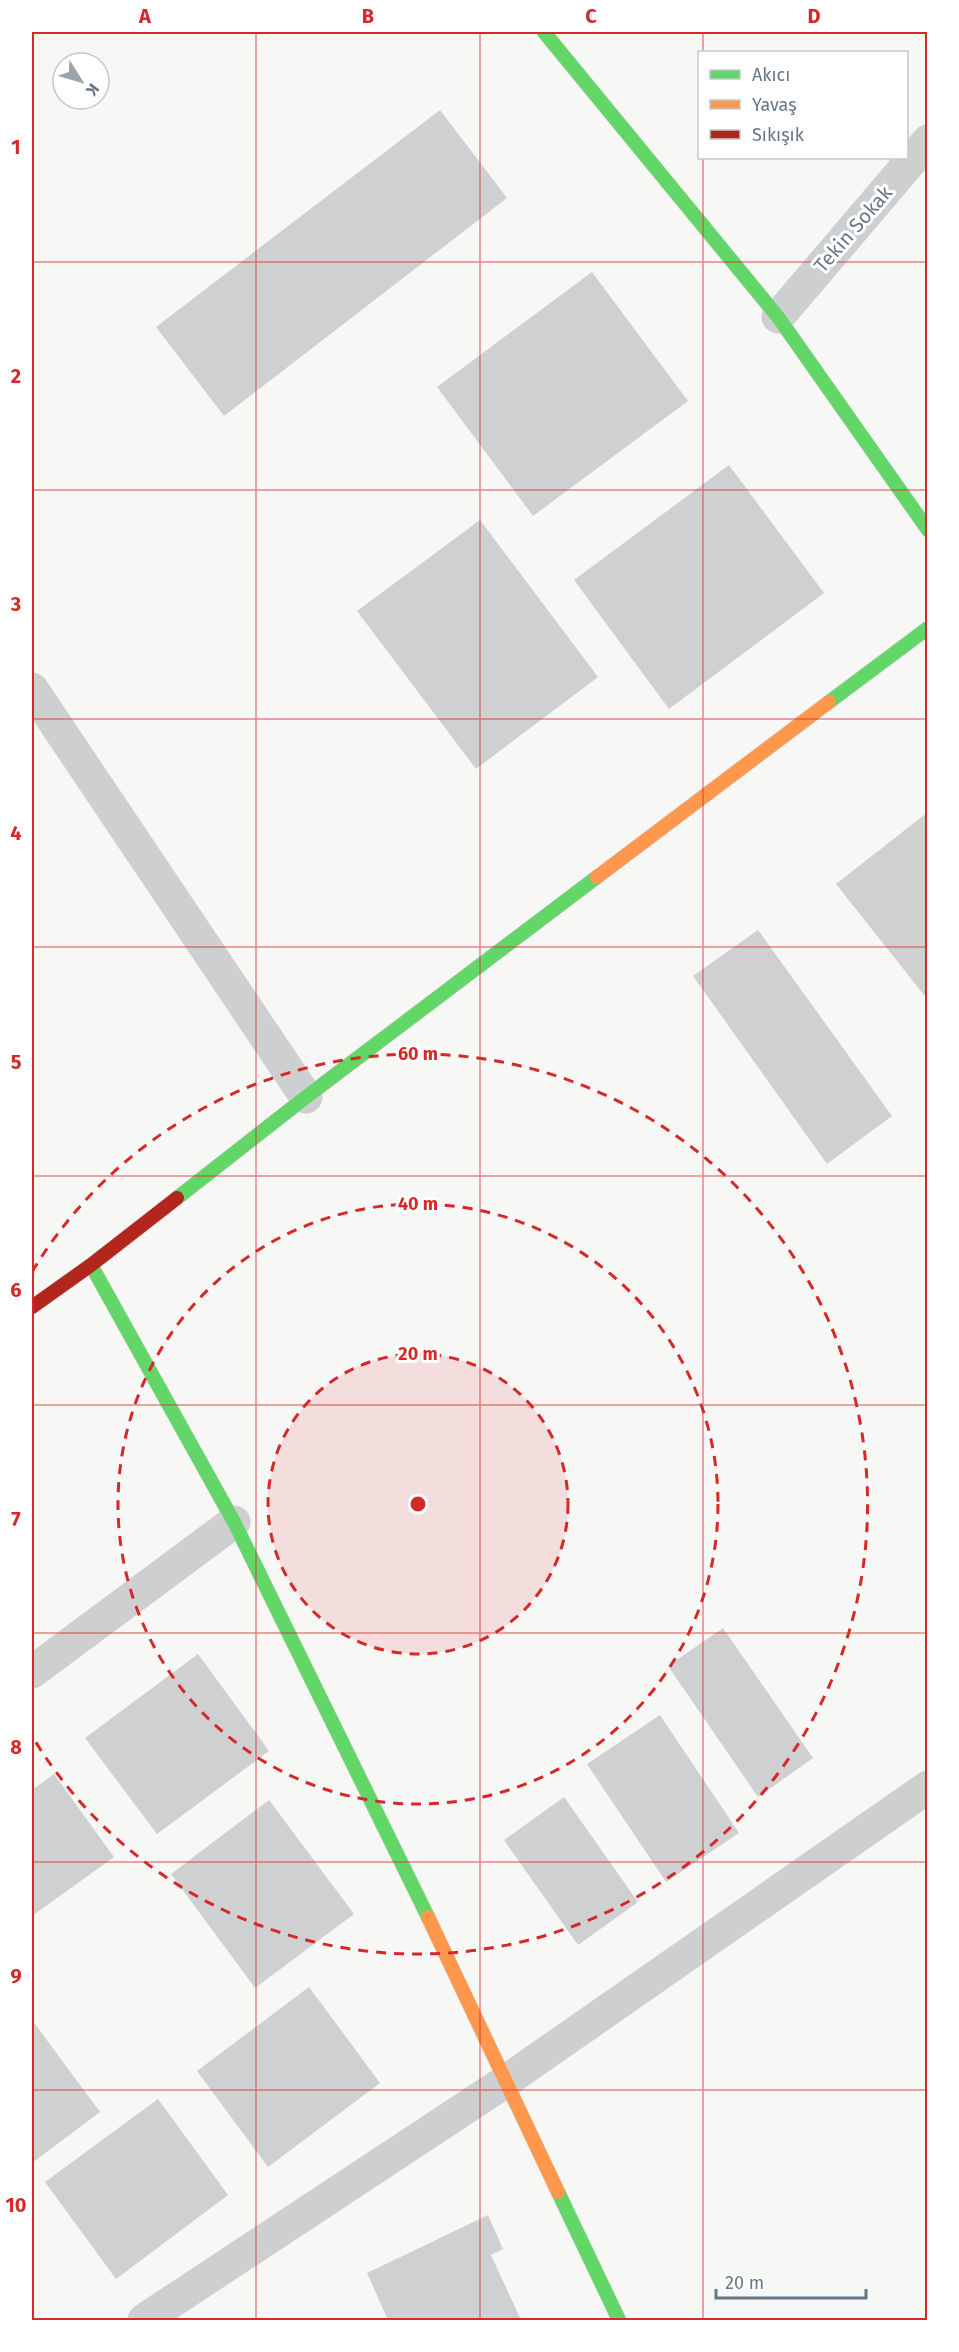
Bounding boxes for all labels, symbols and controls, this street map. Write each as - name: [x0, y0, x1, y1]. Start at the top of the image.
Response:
- text: A: [138, 4, 152, 28]
- text: B: [362, 4, 374, 28]
- text: C: [585, 4, 597, 28]
- text: D: [807, 4, 821, 28]
- north arrow: [51, 51, 111, 111]
- legend: [698, 51, 908, 159]
- text: Akıcı: [752, 64, 790, 86]
- text: K: [81, 80, 103, 100]
- text: Yavaş: [752, 94, 797, 116]
- text: Sıkışık: [752, 124, 805, 146]
- text: 1: [11, 135, 21, 159]
- street label: Tekin Sokak: [809, 180, 898, 277]
- text: 2: [11, 364, 21, 388]
- text: 3: [10, 592, 21, 616]
- text: 4: [10, 821, 22, 845]
- text: 60 m: [398, 1043, 438, 1065]
- text: 5: [11, 1050, 22, 1074]
- text: 40 m: [398, 1193, 438, 1215]
- text: 6: [10, 1278, 22, 1302]
- text: 20 m: [398, 1343, 438, 1365]
- centre of rings: [408, 1494, 428, 1514]
- text: 7: [11, 1507, 21, 1531]
- text: 8: [10, 1735, 22, 1759]
- text: 9: [10, 1964, 22, 1988]
- text: 10: [6, 2193, 26, 2217]
- scale bar: [716, 2262, 866, 2300]
- text: 20 m: [725, 2272, 764, 2294]

